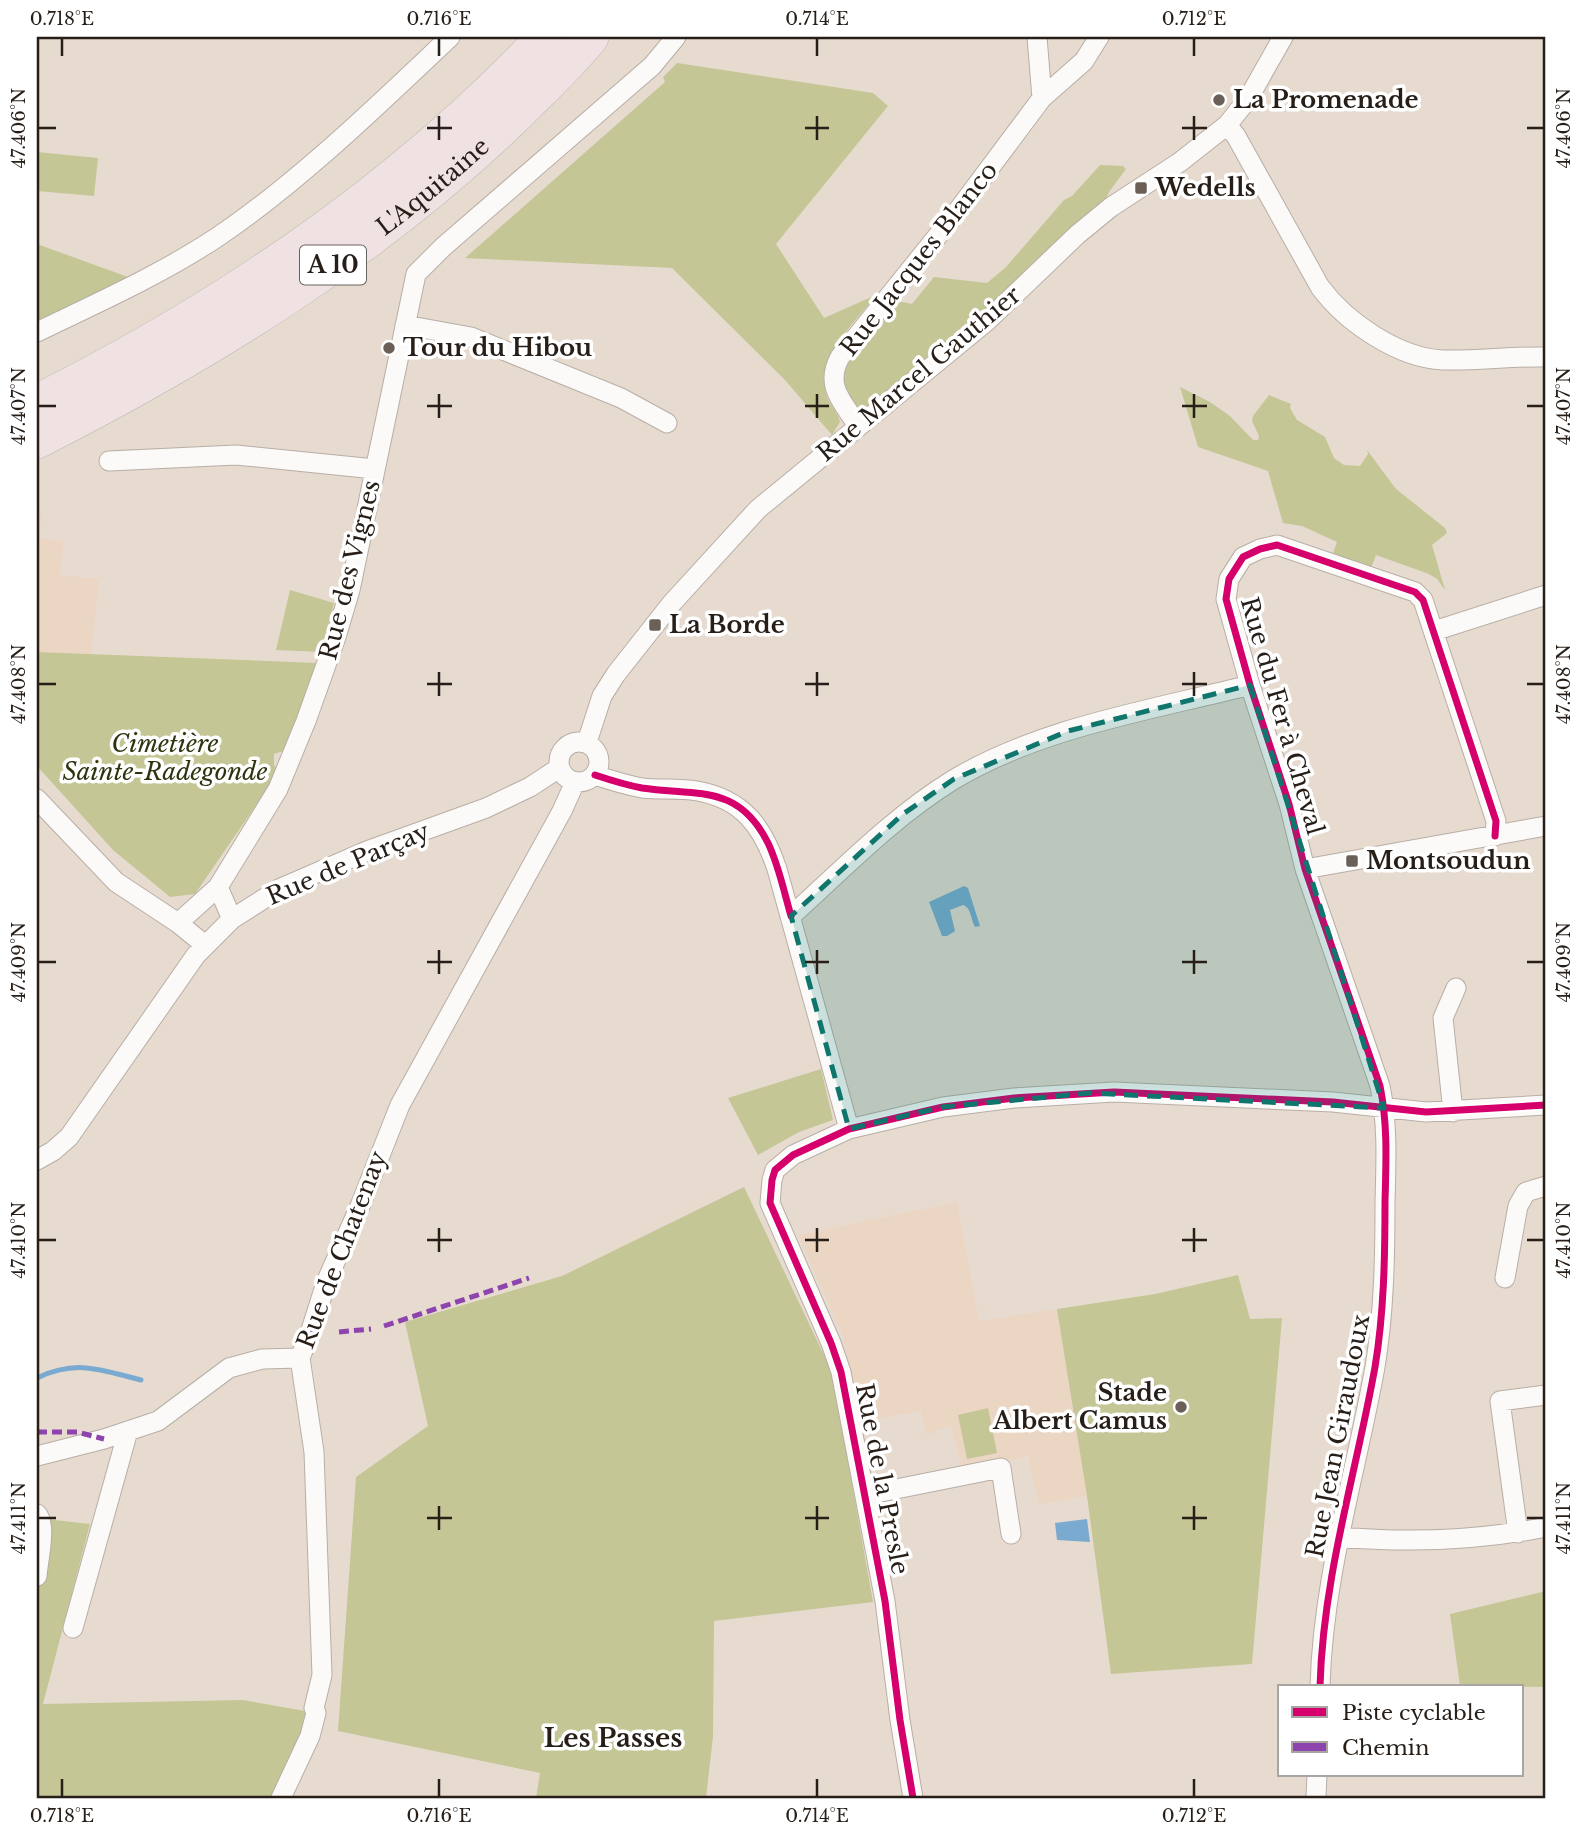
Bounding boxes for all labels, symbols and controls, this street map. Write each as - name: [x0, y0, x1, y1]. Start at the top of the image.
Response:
- text: 0.718°E: [30, 8, 94, 30]
- text: 0.716°E: [407, 8, 471, 30]
- text: 0.714°E: [785, 8, 849, 30]
- text: 0.712°E: [1162, 8, 1226, 30]
- place label: La Promenade: [1233, 85, 1419, 114]
- text: 47.406°N: [8, 88, 30, 168]
- text: 47.406°N: [1553, 88, 1575, 168]
- marker: La Promenade: [1211, 92, 1227, 108]
- street label: L'Aquitaine: [371, 131, 495, 242]
- street label: Rue Jacques Blanco: [834, 156, 1003, 362]
- place label: Wedells: [1154, 173, 1256, 202]
- marker: Wedells: [1133, 180, 1149, 196]
- road number: A 10: [300, 246, 366, 284]
- street label: Rue Marcel Gauthier: [811, 280, 1027, 467]
- place label: Tour du Hibou: [403, 333, 592, 362]
- marker: Tour du Hibou: [381, 340, 397, 356]
- text: 47.407°N: [8, 367, 30, 445]
- text: 47.407°N: [1553, 367, 1575, 445]
- street label: Rue des Vignes: [313, 477, 386, 663]
- street label: Rue du Fer à Cheval: [1235, 594, 1330, 838]
- place label: La Borde: [669, 610, 785, 639]
- marker: La Borde: [647, 617, 663, 633]
- text: 47.408°N: [8, 644, 30, 724]
- text: 47.408°N: [1553, 644, 1575, 724]
- park label: Cimetière Sainte-Radegonde: [62, 729, 268, 786]
- street label: Rue de Parçay: [262, 816, 434, 911]
- place label: Montsoudun: [1366, 846, 1531, 875]
- marker: Montsoudun: [1344, 853, 1360, 869]
- text: 47.409°N: [8, 922, 30, 1002]
- text: 47.409°N: [1553, 922, 1575, 1002]
- street label: Rue de Chatenay: [291, 1146, 393, 1353]
- text: 47.410°N: [8, 1201, 30, 1279]
- text: 47.410°N: [1553, 1201, 1575, 1279]
- street label: Rue Jean Giraudoux: [1300, 1311, 1375, 1560]
- place label: Stade Albert Camus: [992, 1378, 1167, 1435]
- street label: Rue de la Presle: [850, 1381, 915, 1577]
- marker: Stade Albert Camus: [1173, 1399, 1189, 1415]
- text: 47.411°N: [8, 1482, 30, 1554]
- text: 47.411°N: [1553, 1482, 1575, 1554]
- legend: [1278, 1685, 1524, 1776]
- text: Piste cyclable: [1342, 1700, 1486, 1726]
- district label: Les Passes: [544, 1722, 682, 1754]
- text: Chemin: [1342, 1735, 1430, 1761]
- text: 0.718°E: [30, 1805, 94, 1827]
- text: 0.716°E: [407, 1805, 471, 1827]
- text: 0.714°E: [785, 1805, 849, 1827]
- text: 0.712°E: [1162, 1805, 1226, 1827]

